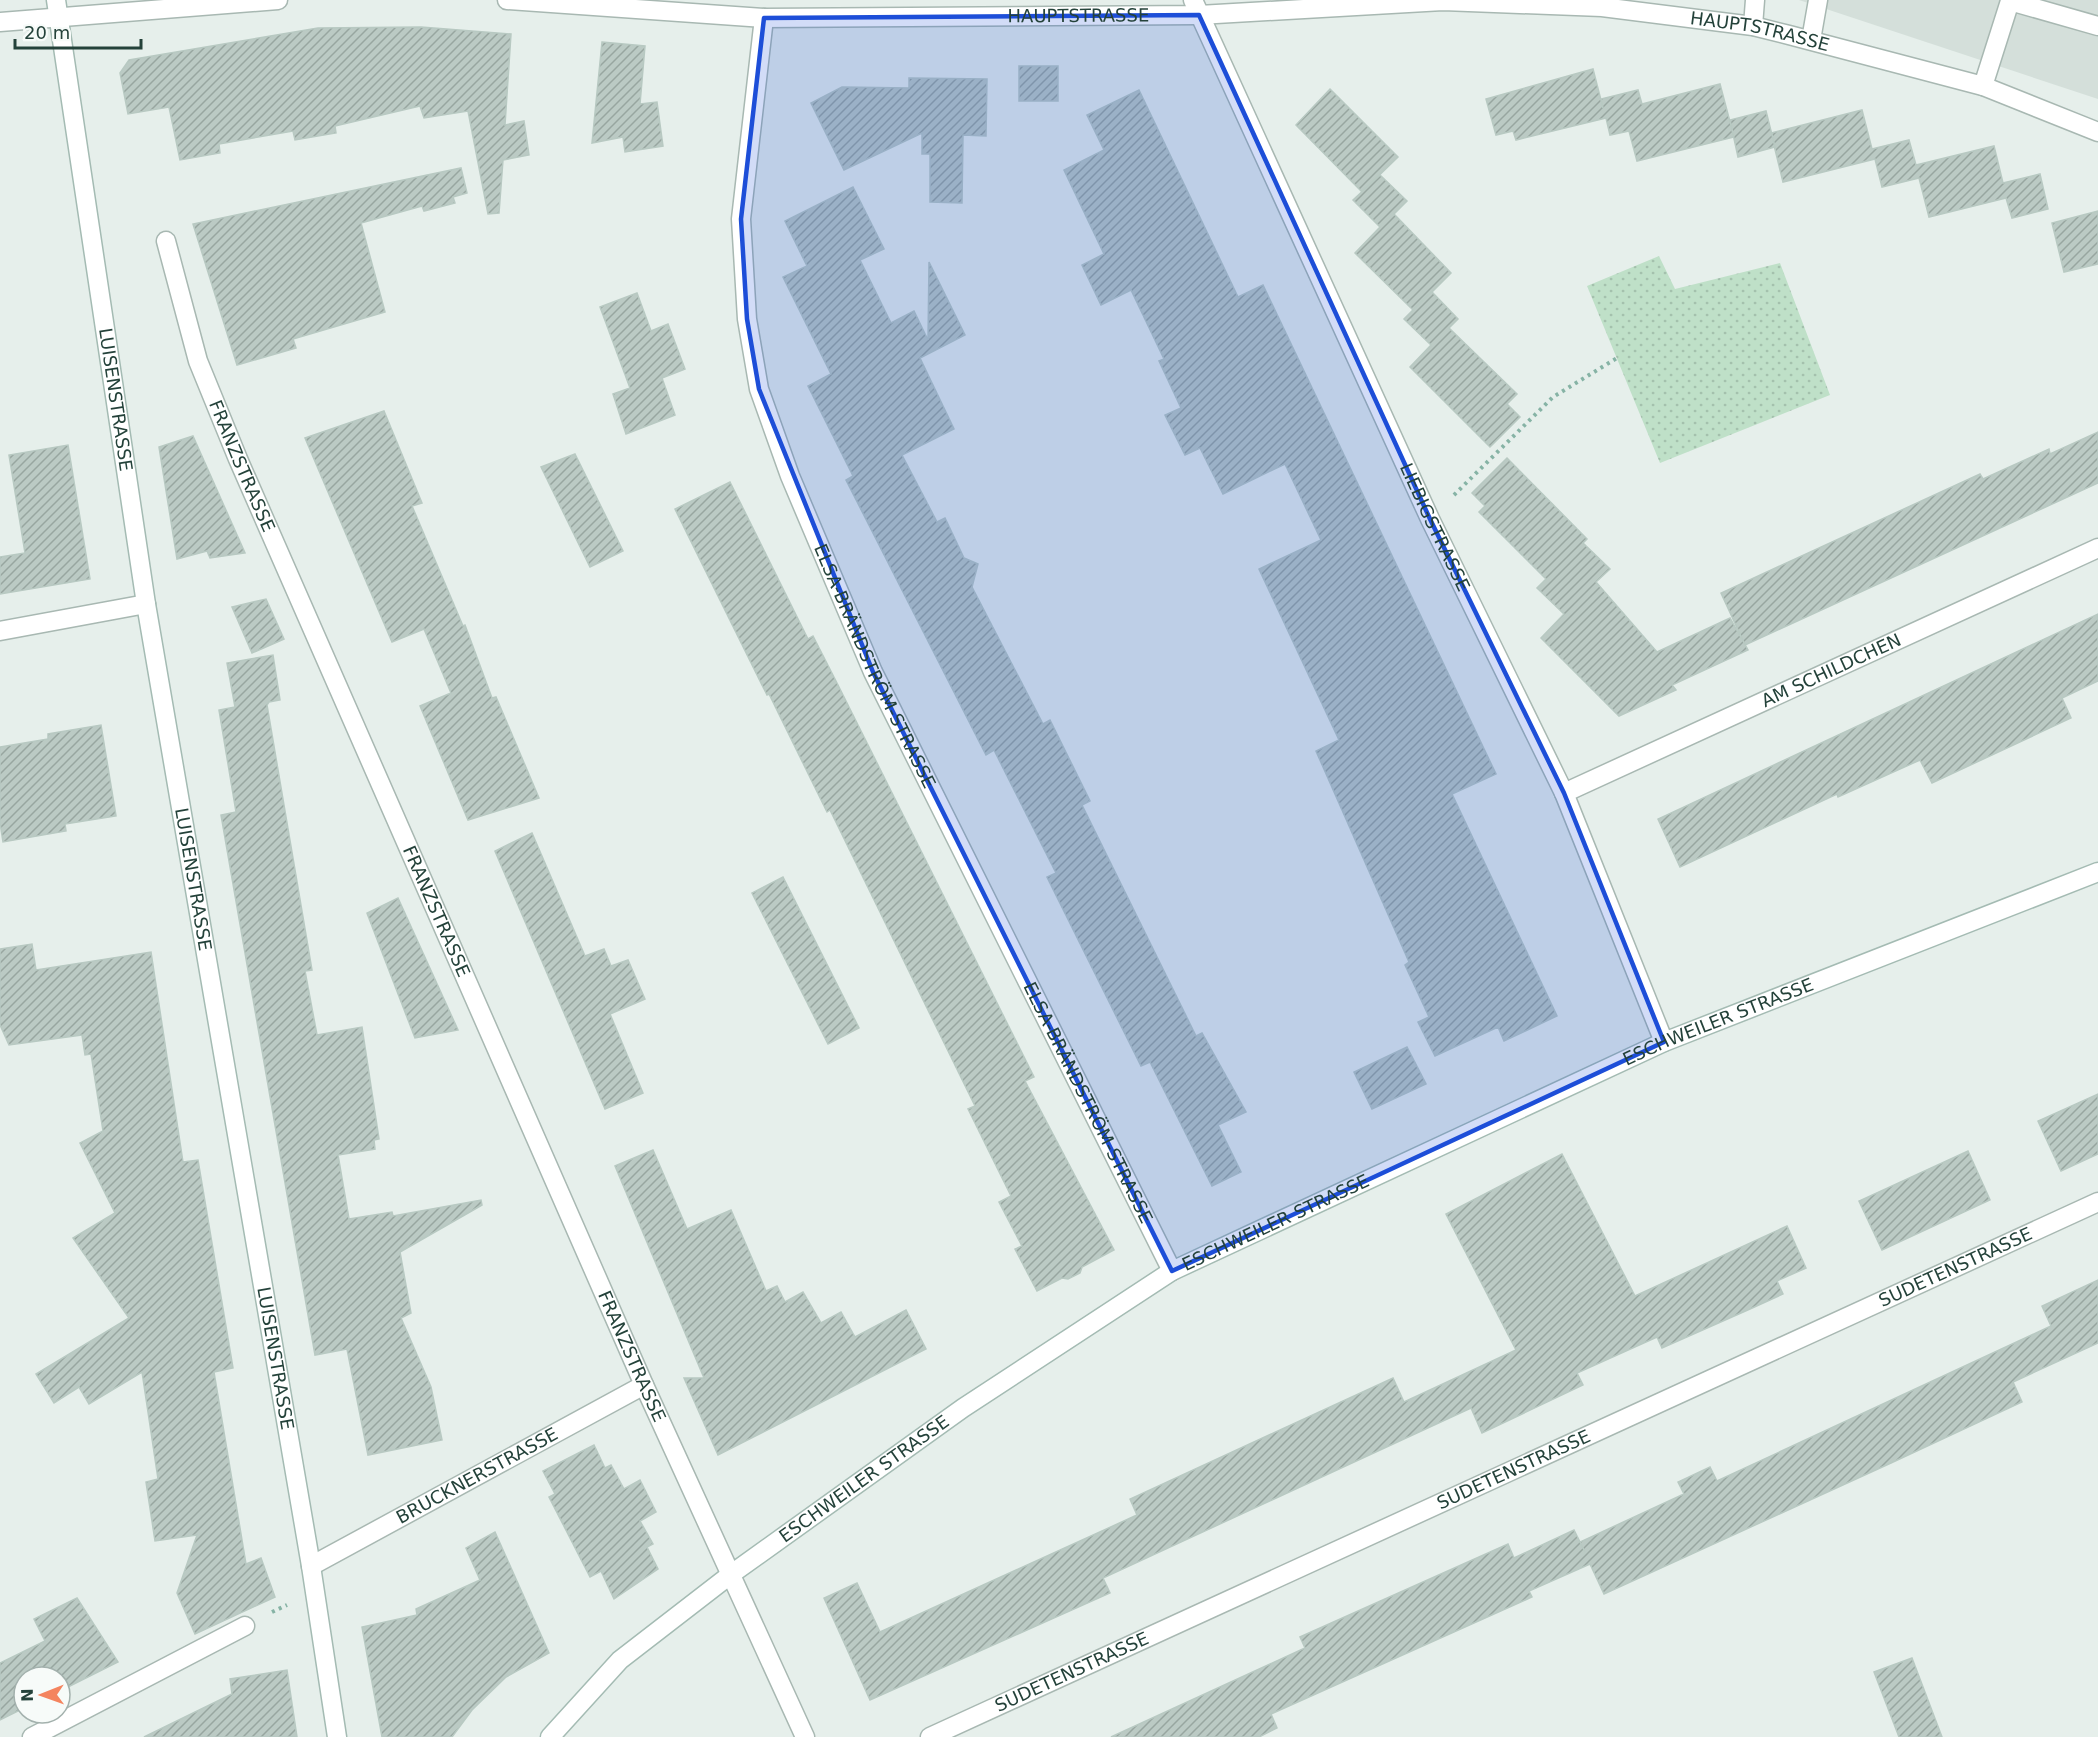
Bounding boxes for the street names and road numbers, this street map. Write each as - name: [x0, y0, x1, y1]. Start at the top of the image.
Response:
- street label: HAUPTSTRASSE: [1007, 4, 1149, 26]
- street label: HAUPTSTRASSE: [1689, 7, 1832, 55]
- street label: LUISENSTRASSE: [95, 326, 137, 473]
- street label: FRANZSTRASSE: [205, 397, 280, 535]
- street label: LIEBIGSTRASSE: [1396, 460, 1475, 594]
- street label: ELSA-BRÄNDSTRÖM-STRASSE: [810, 541, 940, 792]
- street label: AM SCHILDCHEN: [1758, 629, 1904, 711]
- street label: LUISENSTRASSE: [171, 806, 216, 952]
- street label: FRANZSTRASSE: [399, 842, 475, 980]
- street label: ESCHWEILER STRASSE: [1619, 974, 1816, 1070]
- street label: ELSA-BRÄNDSTRÖM-STRASSE: [1019, 978, 1157, 1226]
- street label: ESCHWEILER STRASSE: [1179, 1170, 1372, 1275]
- street label: SUDETENSTRASSE: [1875, 1223, 2035, 1311]
- street label: LUISENSTRASSE: [253, 1285, 298, 1431]
- street label: FRANZSTRASSE: [594, 1287, 670, 1425]
- street label: ESCHWEILER STRASSE: [775, 1411, 953, 1546]
- street label: BRUCKNERSTRASSE: [392, 1423, 561, 1528]
- street label: SUDETENSTRASSE: [1433, 1425, 1594, 1513]
- street label: SUDETENSTRASSE: [992, 1627, 1152, 1716]

